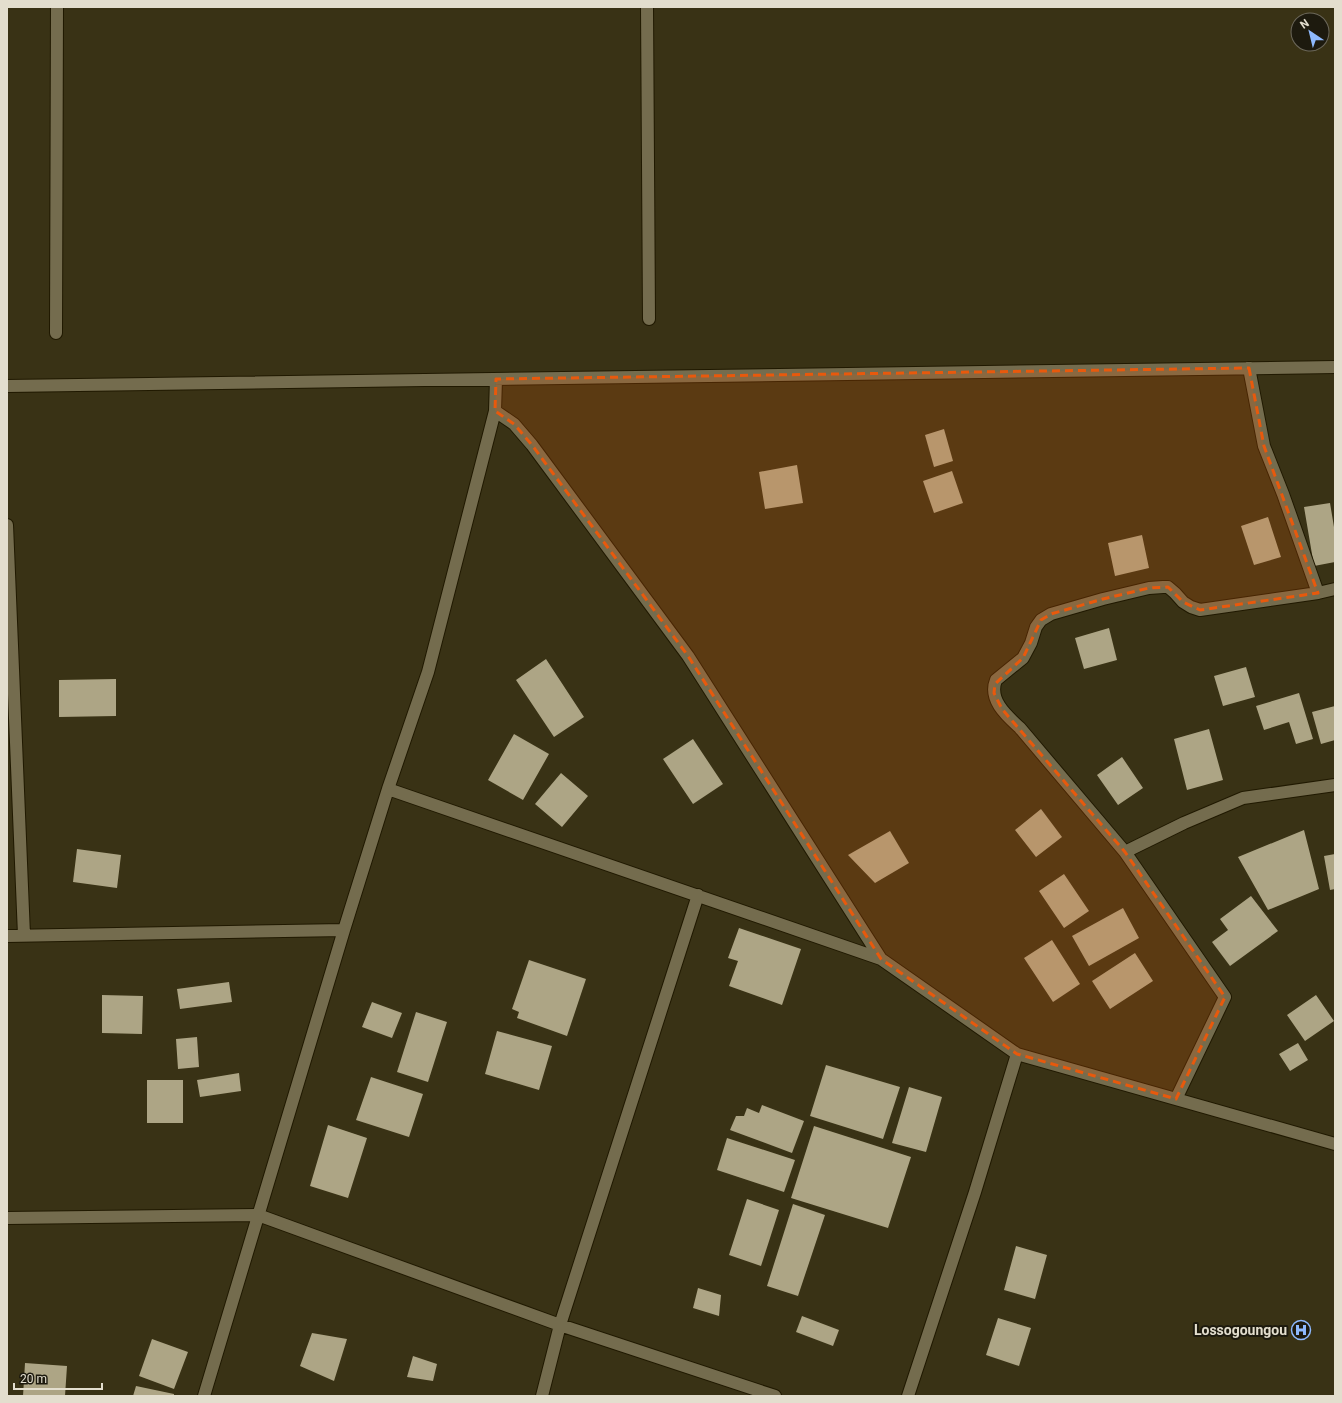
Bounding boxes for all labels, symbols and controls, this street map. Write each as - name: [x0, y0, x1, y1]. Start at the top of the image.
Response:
- north arrow: [1290, 12, 1330, 52]
- text: N: [1298, 17, 1312, 32]
- hospital icon: Lossogoungou: [1290, 1319, 1312, 1341]
- place label: Lossogoungou: [1194, 1322, 1287, 1338]
- scale bar: [14, 1365, 102, 1391]
- text: 20 m: [20, 1372, 47, 1386]

